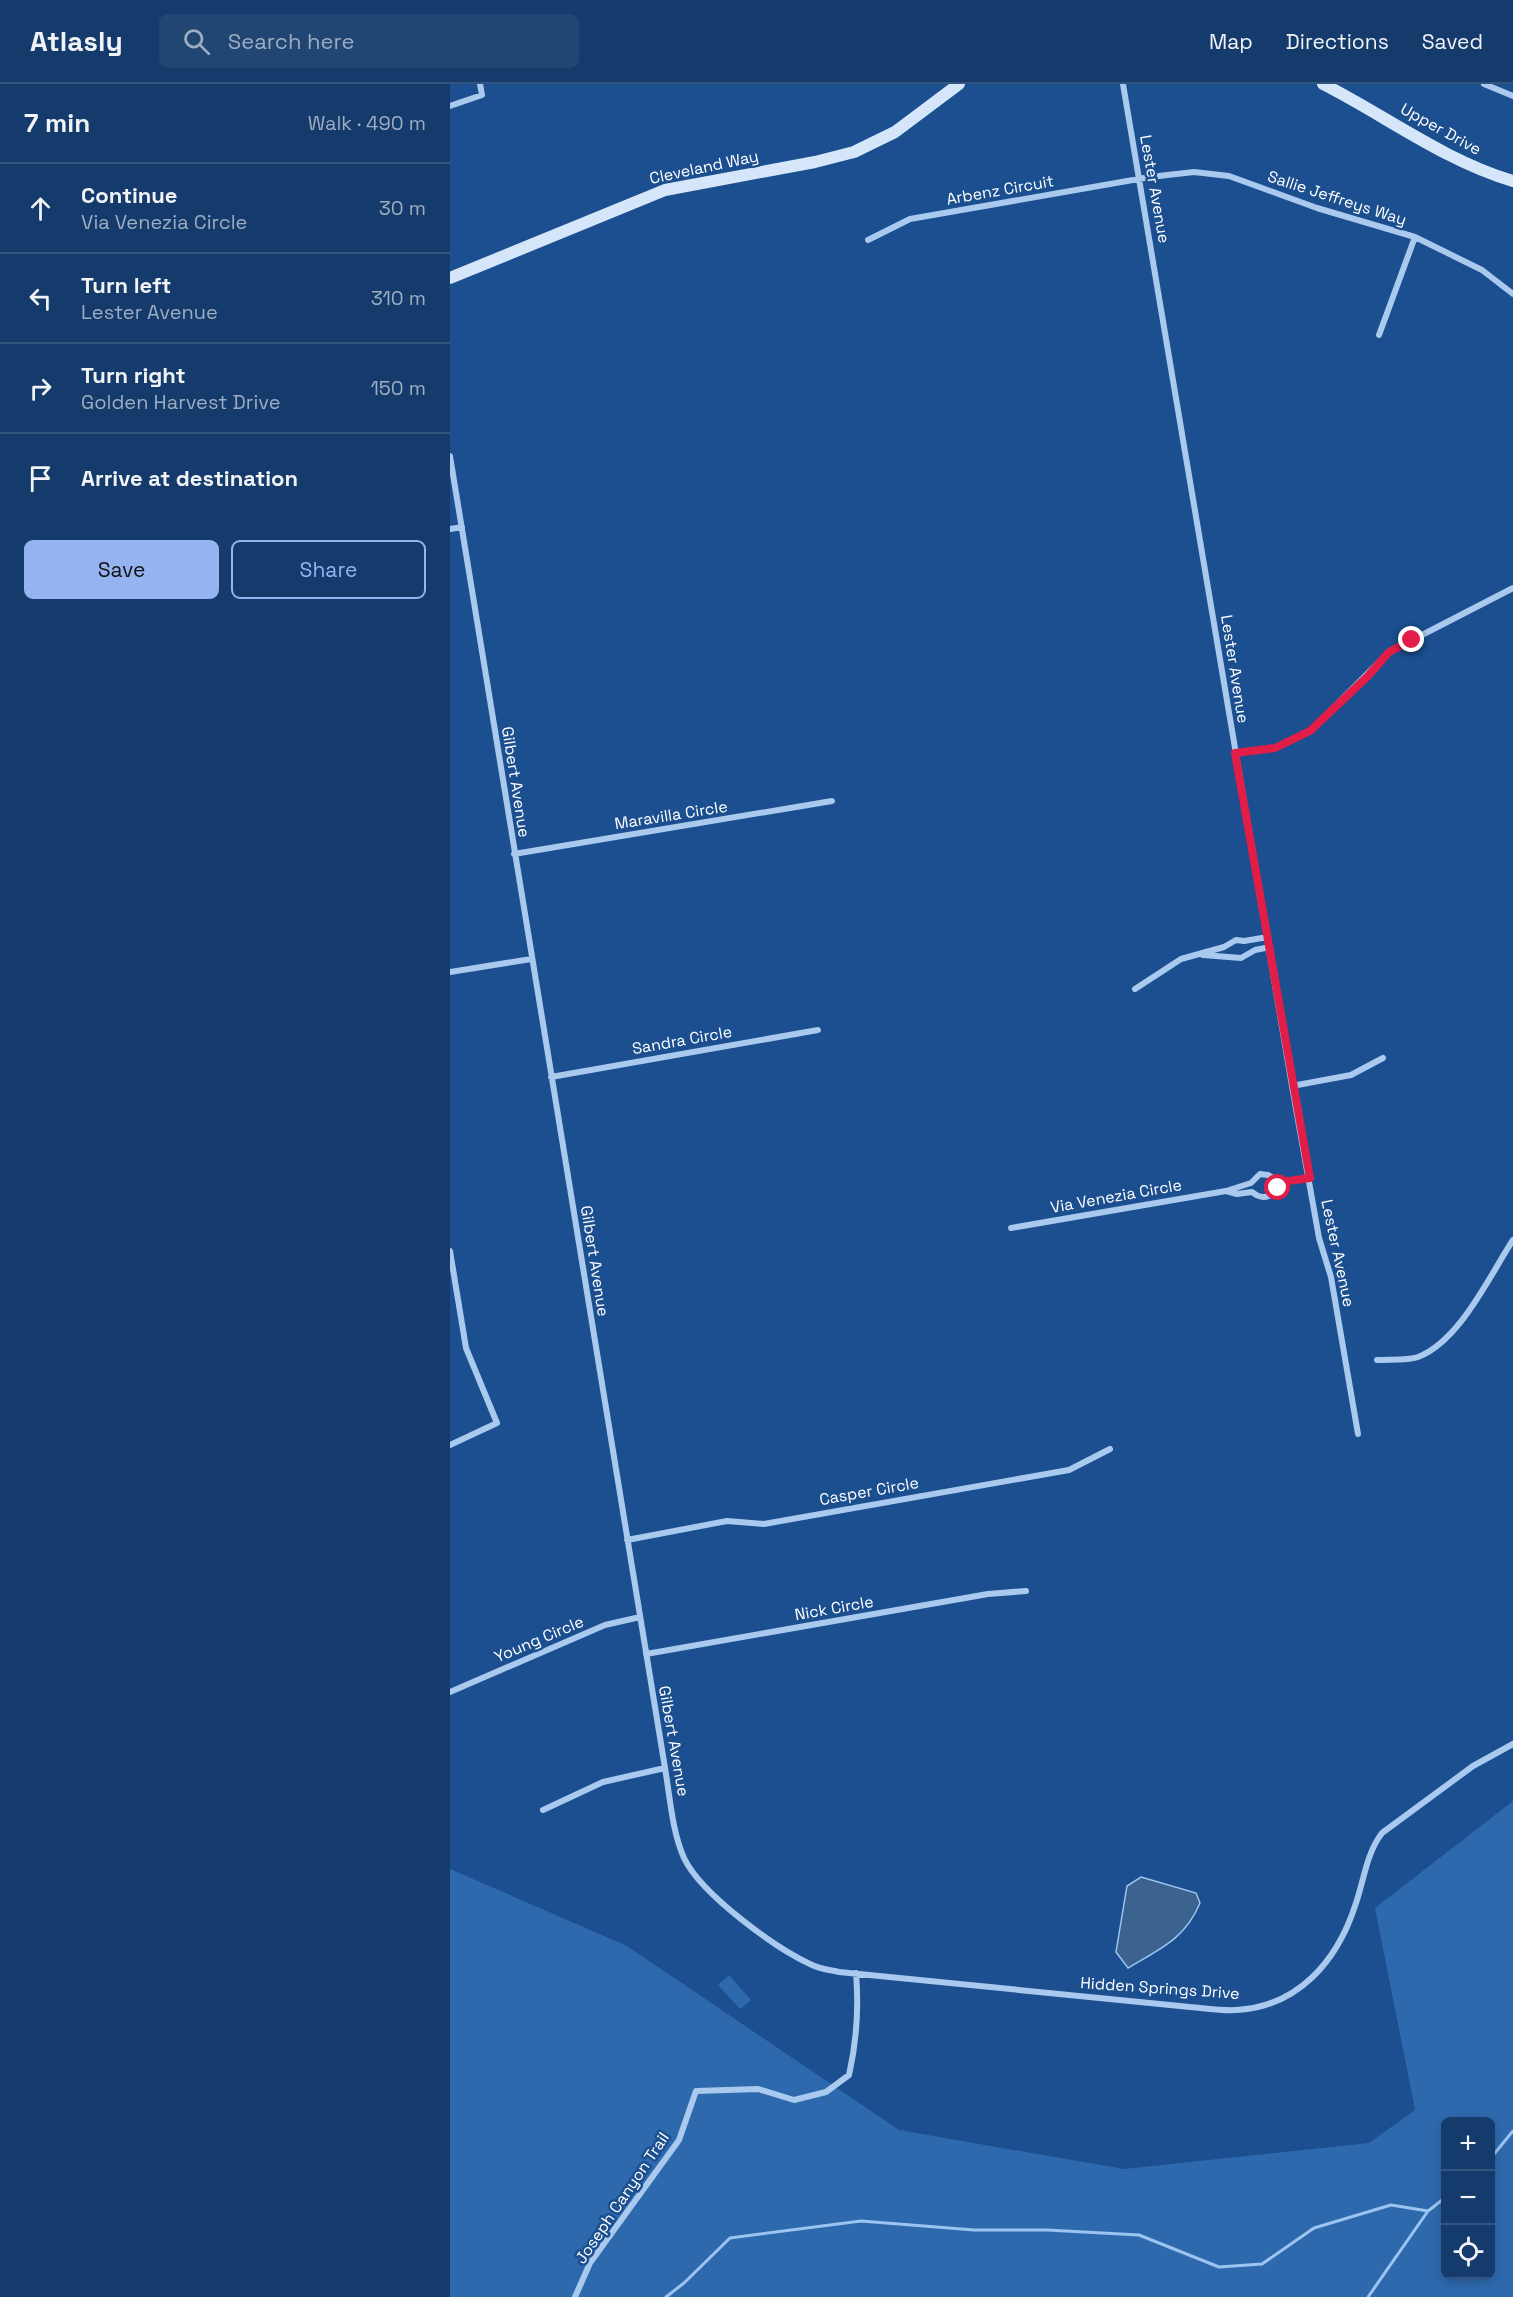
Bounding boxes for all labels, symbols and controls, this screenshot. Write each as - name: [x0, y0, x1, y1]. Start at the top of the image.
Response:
- search box: [159, 14, 579, 68]
- text: Atlasly: [30, 23, 123, 59]
- icon: search: [180, 25, 213, 58]
- text: Search here: [228, 27, 354, 55]
- text: Map: [1209, 28, 1253, 55]
- text: Directions: [1286, 28, 1389, 55]
- text: Saved: [1422, 28, 1483, 55]
- street label: Upper Drive: [1397, 98, 1485, 160]
- text: 7 min: [24, 106, 90, 140]
- text: Walk · 490 m: [308, 110, 426, 136]
- street label: Lester Avenue: [1135, 133, 1175, 245]
- street label: Cleveland Way: [648, 145, 760, 189]
- street label: Sallie Jeffreys Way: [1265, 166, 1409, 230]
- street label: Arbenz Circuit: [945, 170, 1055, 210]
- text: Continue: [81, 181, 177, 209]
- icon: ahead: [24, 192, 57, 225]
- text: 30 m: [379, 195, 426, 221]
- text: Via Venezia Circle: [81, 209, 247, 235]
- text: Turn left: [81, 271, 171, 299]
- icon: left: [24, 282, 57, 315]
- text: 310 m: [371, 285, 426, 311]
- text: Lester Avenue: [81, 299, 218, 325]
- text: Turn right: [81, 361, 186, 389]
- icon: right: [24, 372, 57, 405]
- text: 150 m: [371, 375, 426, 401]
- text: Golden Harvest Drive: [81, 389, 281, 415]
- icon: arrive: [24, 462, 57, 495]
- text: Arrive at destination: [81, 464, 298, 492]
- button: Save: [24, 540, 219, 599]
- button: Share: [231, 540, 426, 599]
- street label: Lester Avenue: [1216, 613, 1254, 725]
- route end: [1398, 626, 1424, 652]
- street label: Gilbert Avenue: [497, 725, 535, 839]
- street label: Maravilla Circle: [613, 796, 729, 834]
- street label: Sandra Circle: [630, 1021, 734, 1059]
- street label: Via Venezia Circle: [1049, 1174, 1183, 1218]
- route start: [1264, 1174, 1290, 1200]
- street label: Lester Avenue: [1316, 1197, 1360, 1309]
- street label: Gilbert Avenue: [576, 1204, 614, 1318]
- street label: Casper Circle: [818, 1472, 920, 1510]
- street label: Nick Circle: [793, 1591, 875, 1625]
- street label: Young Circle: [491, 1611, 587, 1667]
- street label: Gilbert Avenue: [654, 1684, 694, 1798]
- street label: Hidden Springs Drive: [1080, 1972, 1240, 2004]
- map controls: [1441, 2117, 1495, 2279]
- button: +: [1441, 2117, 1495, 2171]
- street label: Joseph Canyon Trail: [570, 2128, 674, 2268]
- button: −: [1441, 2171, 1495, 2225]
- button: locate: [1441, 2225, 1495, 2279]

